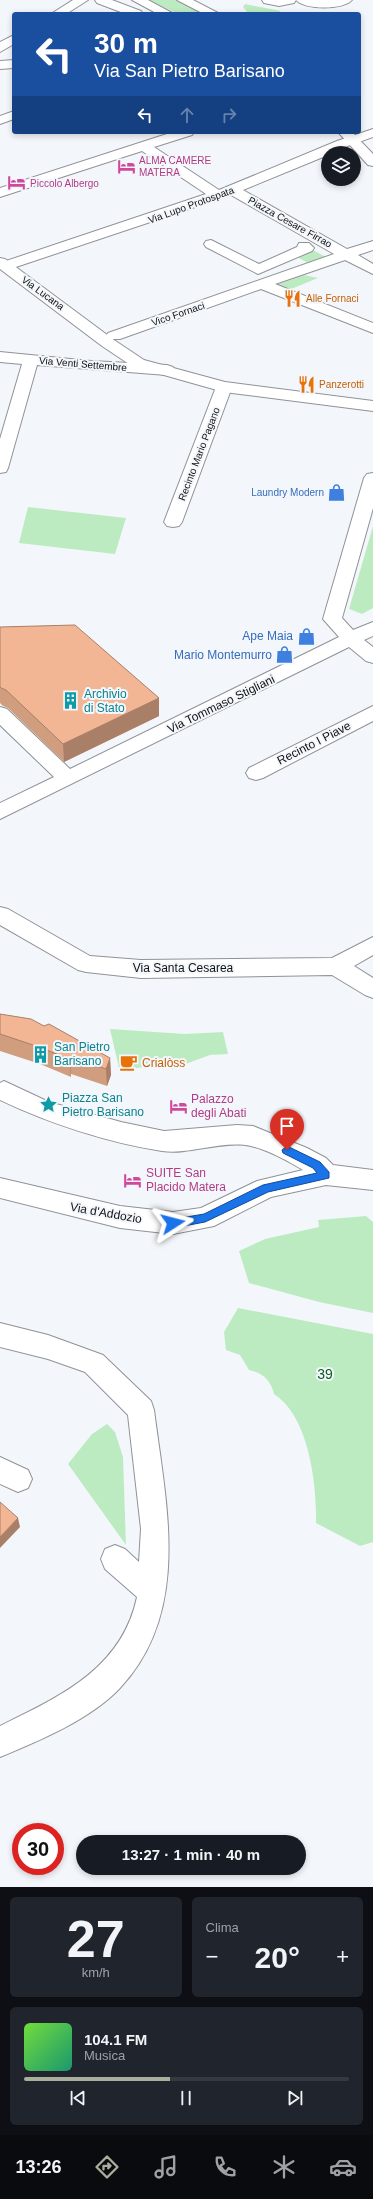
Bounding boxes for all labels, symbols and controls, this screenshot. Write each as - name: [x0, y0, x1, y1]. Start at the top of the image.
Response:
- icon: left: [28, 28, 80, 80]
- text: 30 m: [94, 28, 158, 59]
- text: Via San Pietro Barisano: [94, 61, 285, 81]
- icon: left: [134, 104, 156, 126]
- icon: ahead: [176, 104, 198, 126]
- icon: right: [218, 104, 240, 126]
- map controls: [321, 146, 361, 186]
- button: layers: [321, 146, 361, 186]
- place label: ALMA CAMERE MATERA: [139, 155, 212, 178]
- hotel icon: ALMA CAMERE MATERA: [116, 156, 136, 176]
- hotel icon: Piccolo Albergo: [7, 173, 27, 193]
- place label: Piccolo Albergo: [30, 178, 99, 189]
- street label: Via Lupo Protospata: [147, 184, 236, 226]
- street label: Piazza Cesare Firrao: [246, 194, 334, 250]
- street label: Via Lucana: [20, 274, 67, 312]
- restaurant icon: Alle Fornaci: [283, 288, 303, 308]
- place label: Alle Fornaci: [306, 293, 359, 304]
- street label: Vico Fornaci: [150, 300, 206, 328]
- street label: Via Venti Settembre: [39, 355, 128, 373]
- restaurant icon: Panzerotti: [296, 374, 316, 394]
- place label: Panzerotti: [319, 379, 364, 390]
- street label: Recinto Mario Pagano: [176, 405, 222, 502]
- shop icon: Laundry Modern: [327, 482, 347, 502]
- place label: Laundry Modern: [251, 487, 324, 498]
- shop icon: Ape Maia: [296, 626, 316, 646]
- place label: Ape Maia: [242, 629, 293, 643]
- shop icon: Mario Montemurro: [275, 645, 295, 665]
- place label: Mario Montemurro: [174, 648, 272, 662]
- street label: Via Tommaso Stigliani: [165, 672, 277, 736]
- place label: Archivio di Stato: [84, 687, 127, 715]
- building icon: Archivio di Stato: [61, 691, 81, 711]
- street label: Recinto I Piave: [275, 718, 353, 768]
- street label: Via Santa Cesarea: [133, 961, 234, 975]
- place label: San Pietro Barisano: [54, 1040, 110, 1068]
- building icon: San Pietro Barisano: [31, 1044, 51, 1064]
- cafe icon: Crialòss: [119, 1053, 139, 1073]
- place label: Crialòss: [142, 1056, 185, 1070]
- place label: Piazza San Pietro Barisano: [62, 1091, 144, 1119]
- place label: Palazzo degli Abati: [191, 1092, 246, 1120]
- place icon: Piazza San Pietro Barisano: [39, 1095, 59, 1115]
- hotel icon: Palazzo degli Abati: [168, 1096, 188, 1116]
- pin: [270, 1109, 304, 1150]
- icon: arrive: [276, 1115, 298, 1137]
- place label: SUITE San Placido Matera: [146, 1166, 226, 1194]
- hotel icon: SUITE San Placido Matera: [123, 1170, 143, 1190]
- street label: Via d'Addozio: [69, 1200, 143, 1226]
- position arrow: [152, 1202, 194, 1244]
- park label: 39: [317, 1366, 333, 1382]
- speed limit sign: 30: [12, 1823, 64, 1875]
- text: 13:27 · 1 min · 40 m: [122, 1846, 260, 1863]
- text: 27: [67, 1910, 125, 1968]
- text: Clima: [206, 1920, 239, 1935]
- text: 20°: [255, 1941, 300, 1974]
- text: −: [206, 1944, 218, 1969]
- text: +: [336, 1944, 349, 1969]
- text: km/h: [82, 1965, 110, 1980]
- text: 104.1 FM: [84, 2031, 147, 2048]
- text: Musica: [84, 2048, 125, 2063]
- icon: previous: [67, 2087, 89, 2109]
- icon: pause: [175, 2087, 197, 2109]
- icon: next: [284, 2087, 306, 2109]
- icon: directions: [93, 2153, 121, 2181]
- icon: music: [152, 2153, 180, 2181]
- icon: phone: [211, 2153, 239, 2181]
- icon: climate: [270, 2153, 298, 2181]
- icon: car: [329, 2153, 357, 2181]
- text: 13:26: [16, 2157, 62, 2177]

